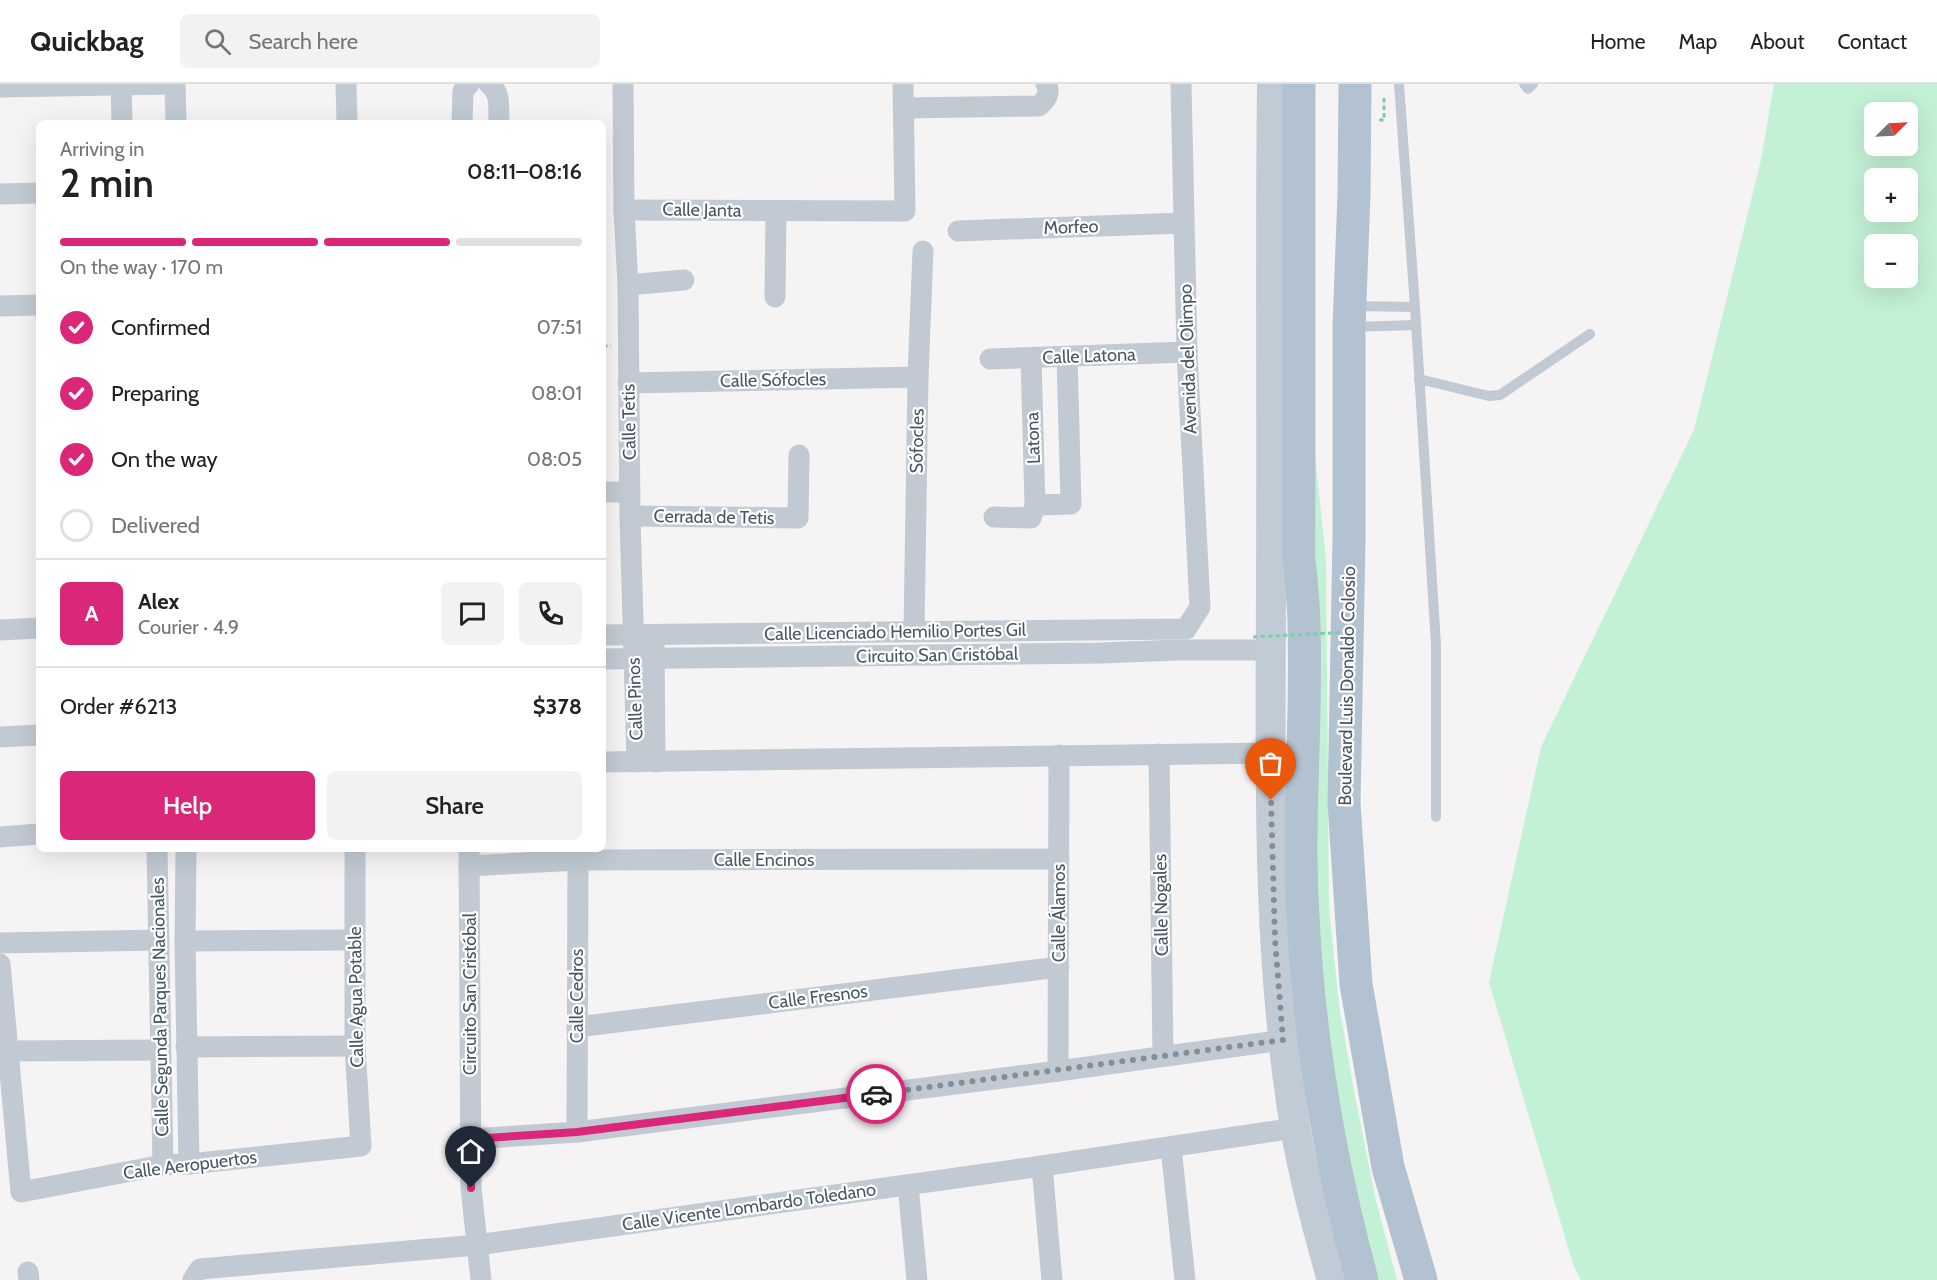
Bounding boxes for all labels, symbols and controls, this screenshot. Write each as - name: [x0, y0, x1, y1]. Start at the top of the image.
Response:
- search box: [180, 14, 600, 68]
- text: Quickbag: [30, 24, 144, 58]
- icon: search: [201, 25, 234, 58]
- text: Search here: [249, 28, 358, 55]
- text: Home: [1590, 29, 1646, 54]
- text: Map: [1679, 29, 1717, 54]
- text: About: [1750, 29, 1804, 54]
- text: Contact: [1837, 29, 1907, 54]
- north arrow: [1864, 102, 1918, 156]
- map controls: [1864, 102, 1918, 288]
- text: Arriving in: [60, 137, 144, 161]
- text: 08:11–08:16: [467, 158, 582, 185]
- text: 2 min: [60, 159, 154, 207]
- button: +: [1864, 168, 1918, 222]
- street label: Calle Janta: [662, 198, 742, 222]
- street label: Morfeo: [1043, 215, 1099, 239]
- button: −: [1864, 234, 1918, 288]
- text: On the way · 170 m: [60, 255, 223, 279]
- street label: Avenida del Olimpo: [1174, 284, 1202, 434]
- icon: check: [60, 311, 93, 344]
- text: Confirmed: [111, 314, 210, 341]
- text: 07:51: [537, 315, 582, 339]
- street label: Calle Latona: [1042, 343, 1136, 369]
- street label: Calle Sófocles: [720, 368, 826, 392]
- icon: check: [60, 377, 93, 410]
- text: Preparing: [111, 380, 199, 407]
- text: 08:01: [531, 381, 582, 405]
- street label: Calle Tetis: [617, 384, 641, 460]
- street label: Sófocles: [905, 408, 929, 474]
- street label: Latona: [1021, 411, 1045, 464]
- icon: check: [60, 443, 93, 476]
- text: On the way: [111, 446, 218, 473]
- text: 08:05: [527, 447, 582, 471]
- street label: Cerrada de Tetis: [654, 505, 774, 529]
- text: Delivered: [111, 512, 200, 539]
- street label: Boulevard Luis Donaldo Colosio: [1334, 566, 1360, 806]
- button: chat: [441, 582, 504, 645]
- button: phone: [519, 582, 582, 645]
- text: Alex: [138, 588, 179, 615]
- text: A: [85, 600, 98, 627]
- text: Courier · 4.9: [138, 615, 239, 639]
- street label: Calle Licenciado Hemilio Portes Gil: [764, 619, 1027, 645]
- street label: Circuito San Cristóbal: [856, 643, 1019, 667]
- street label: Calle Pinos: [623, 657, 647, 741]
- text: Order #6213: [60, 693, 177, 720]
- text: $378: [533, 693, 582, 720]
- pin: [1245, 738, 1296, 800]
- icon: bag: [1254, 747, 1287, 780]
- button: Help: [60, 771, 315, 840]
- button: Share: [327, 771, 582, 840]
- street label: Calle Encinos: [714, 849, 814, 871]
- street label: Calle Nogales: [1149, 854, 1173, 956]
- street label: Calle Álamos: [1048, 864, 1070, 962]
- street label: Calle Segunda Parques Nacionales: [147, 877, 173, 1137]
- street label: Circuito San Cristóbal: [459, 912, 481, 1075]
- street label: Calle Agua Potable: [344, 926, 368, 1068]
- street label: Calle Cedros: [566, 949, 588, 1043]
- street label: Calle Fresnos: [767, 980, 869, 1014]
- courier: [846, 1064, 906, 1124]
- icon: car: [860, 1078, 893, 1111]
- pin: [445, 1126, 496, 1188]
- icon: home: [454, 1135, 487, 1168]
- street label: Calle Aeropuertos: [122, 1146, 258, 1184]
- street label: Calle Vicente Lombardo Toledano: [621, 1178, 877, 1236]

